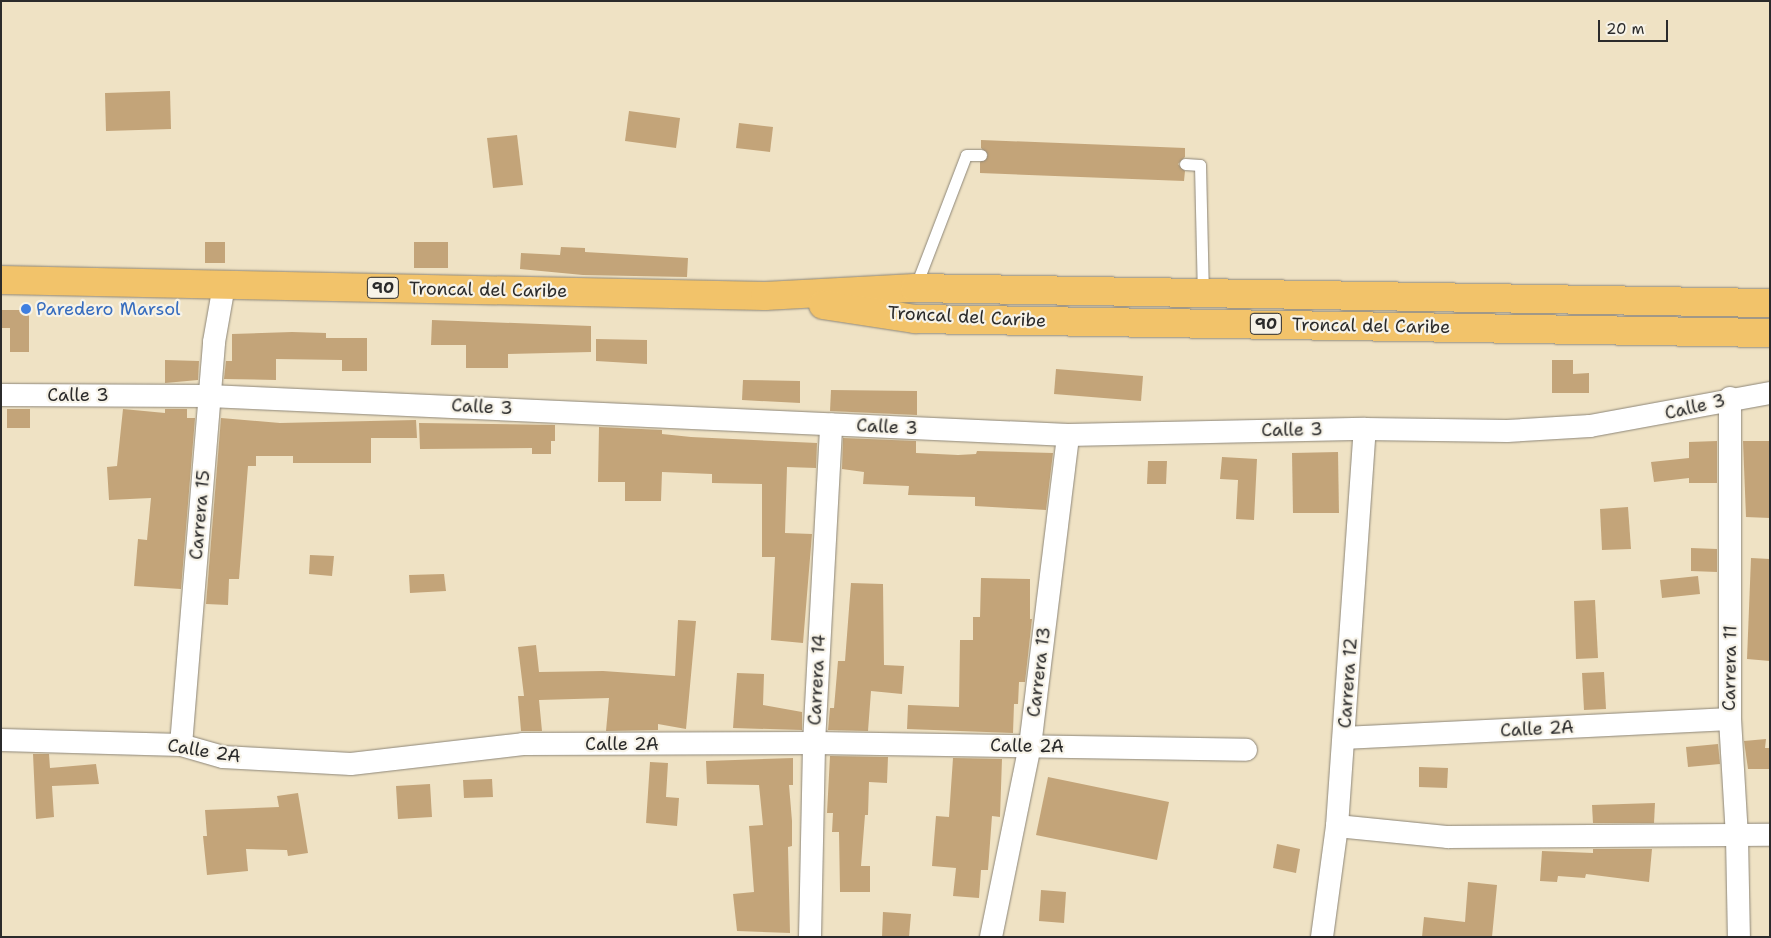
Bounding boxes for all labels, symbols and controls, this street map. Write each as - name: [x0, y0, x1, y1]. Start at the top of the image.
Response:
- scale bar: [1601, 10, 1671, 42]
- text: 20 m: [1606, 19, 1645, 39]
- road number: 90: [367, 274, 399, 302]
- street label: Troncal del Caribe: [409, 278, 567, 302]
- place label: Paredero Marsol: [36, 298, 181, 320]
- street label: Troncal del Caribe: [887, 302, 1047, 332]
- marker: Paredero Marsol: [20, 303, 32, 315]
- road number: 90: [1250, 310, 1282, 338]
- street label: Troncal del Caribe: [1292, 314, 1450, 338]
- street label: Calle 3: [47, 384, 109, 406]
- street label: Calle 3: [1663, 390, 1727, 424]
- street label: Calle 3: [451, 395, 513, 419]
- street label: Calle 3: [856, 415, 918, 439]
- street label: Calle 3: [1261, 419, 1323, 441]
- street label: Carrera 15: [185, 469, 215, 561]
- street label: Carrera 11: [1718, 625, 1742, 711]
- street label: Carrera 13: [1023, 626, 1055, 718]
- street label: Carrera 14: [804, 634, 830, 726]
- street label: Carrera 12: [1334, 637, 1362, 729]
- street label: Calle 2A: [1500, 716, 1574, 742]
- street label: Calle 2A: [585, 733, 659, 755]
- street label: Calle 2A: [166, 735, 242, 767]
- street label: Calle 2A: [990, 735, 1064, 757]

